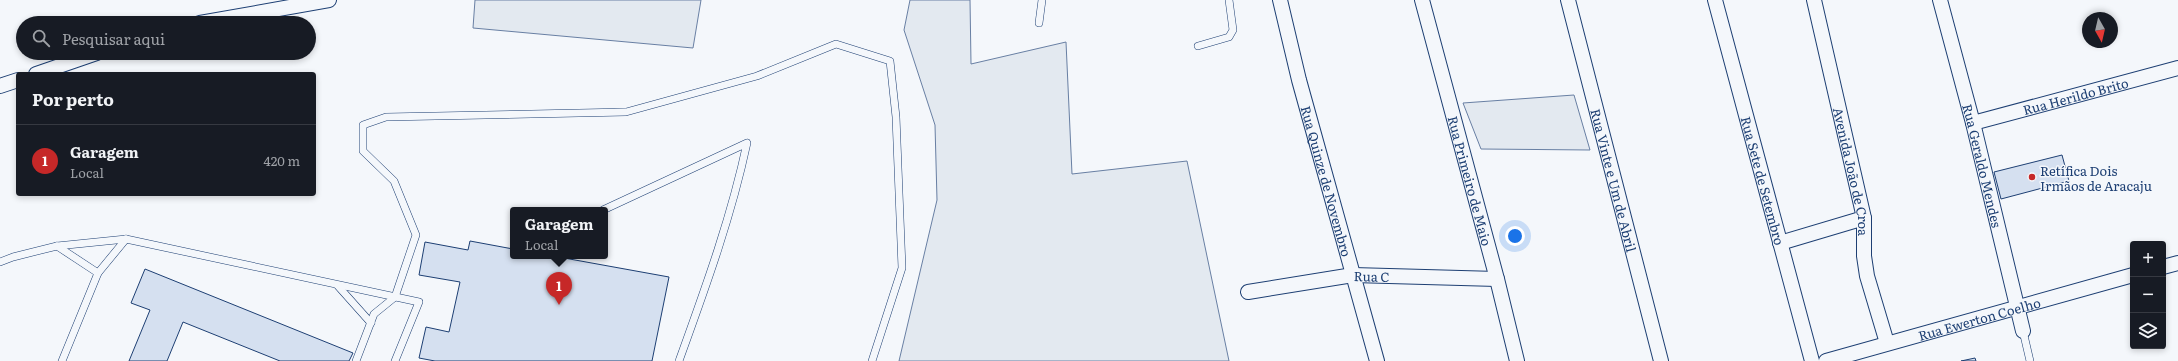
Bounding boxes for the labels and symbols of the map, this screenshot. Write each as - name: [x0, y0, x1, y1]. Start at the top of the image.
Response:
- north arrow: [2082, 12, 2118, 48]
- street label: Rua Herildo Brito: [2021, 72, 2131, 119]
- street label: Rua Geraldo Mendes: [1959, 101, 2007, 229]
- street label: Rua Quinze de Novembro: [1297, 103, 1357, 259]
- street label: Avenida João de Croa: [1829, 105, 1874, 236]
- street label: Rua Vinte e Um de Abril: [1587, 106, 1642, 254]
- street label: Rua Primeiro de Maio: [1444, 113, 1497, 248]
- street label: Rua Sete de Setembro: [1737, 114, 1790, 247]
- place label: Retífica Dois Irmãos de Aracaju: [2040, 161, 2152, 195]
- marker: Retífica Dois Irmãos de Aracaju: [2027, 172, 2037, 182]
- your location: [1505, 226, 1525, 246]
- street label: Rua C: [1353, 266, 1390, 286]
- pin: 1: [546, 272, 572, 305]
- street label: Rua Ewerton Coelho: [1916, 292, 2043, 344]

